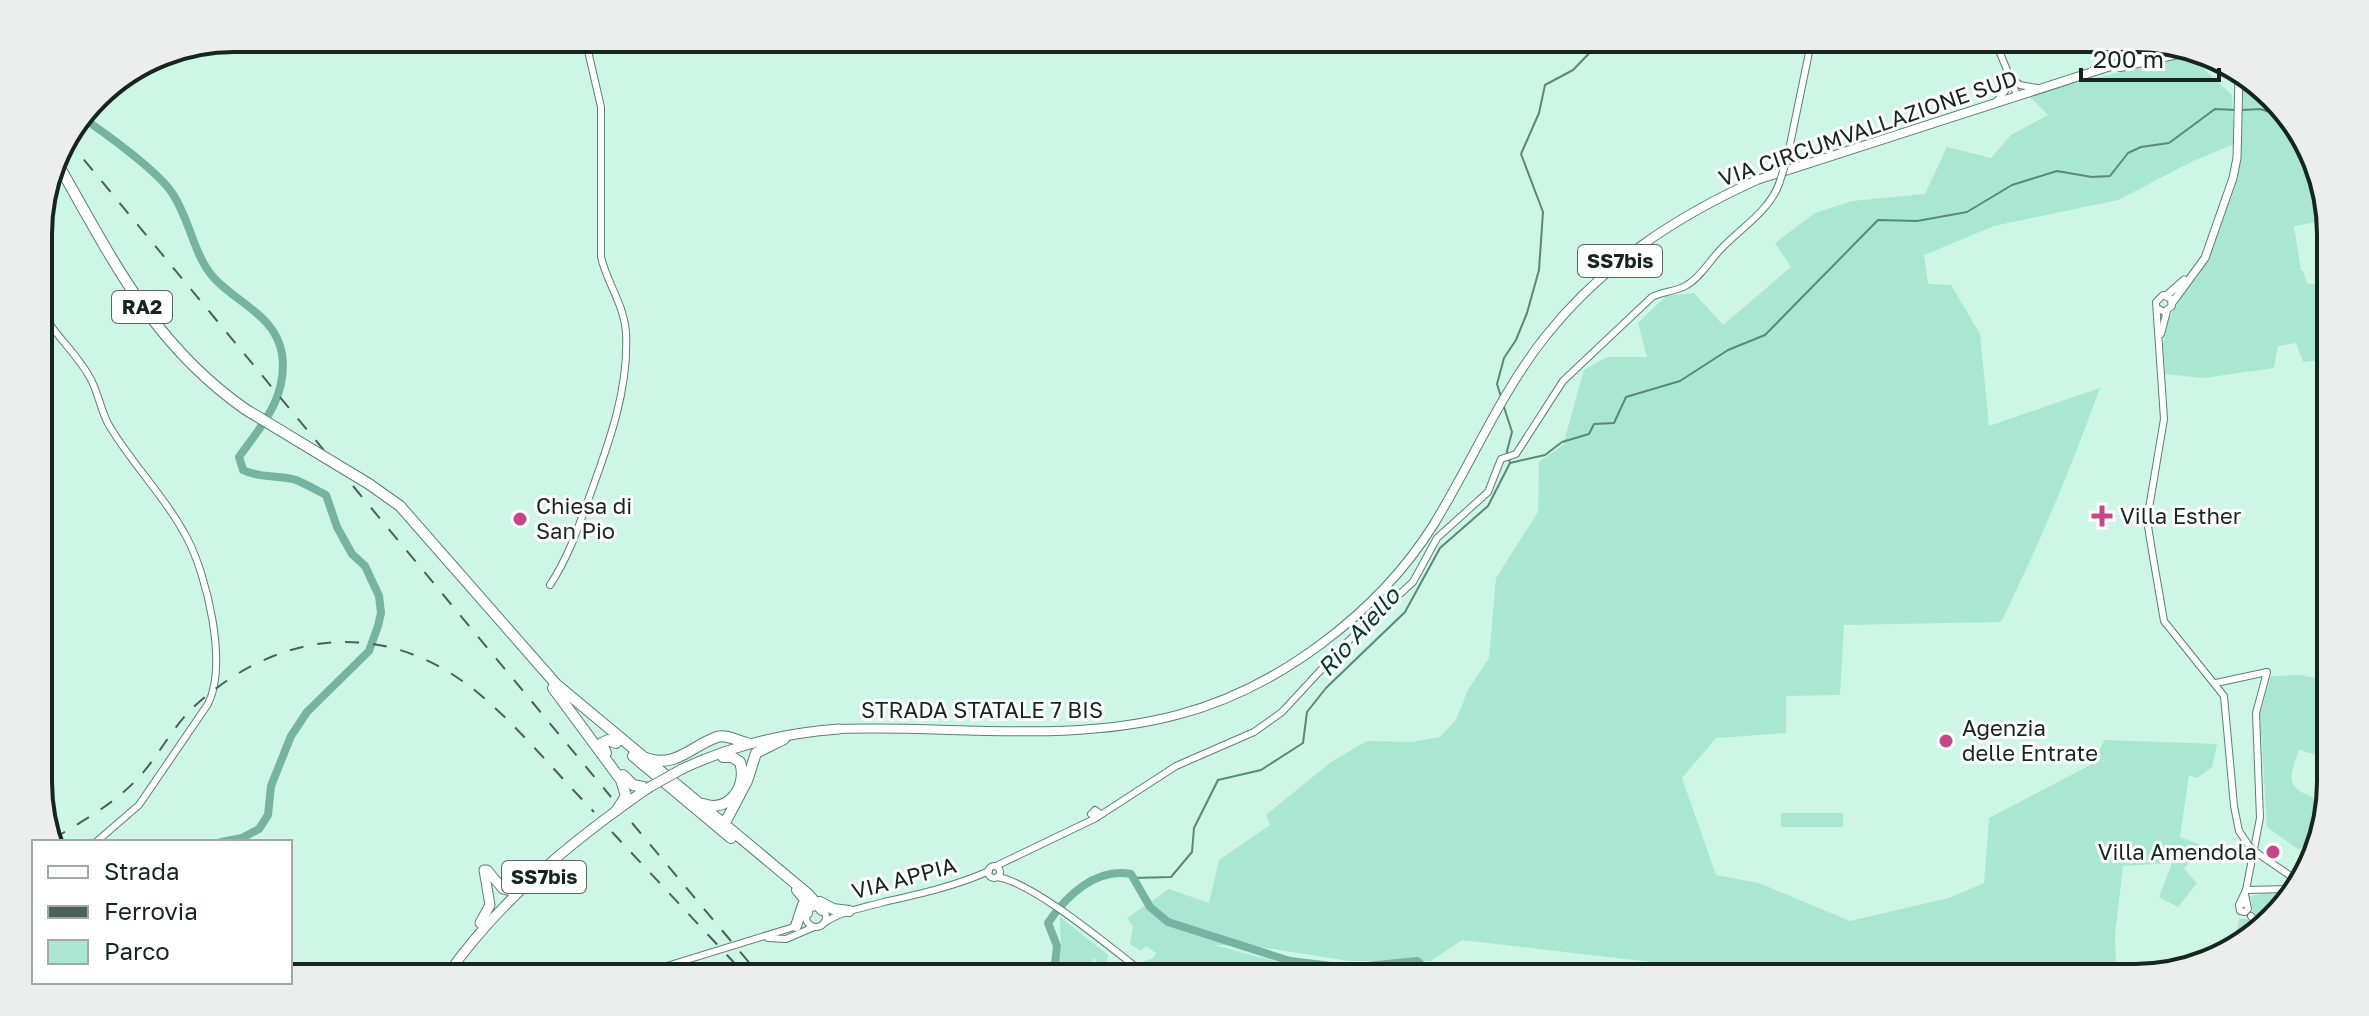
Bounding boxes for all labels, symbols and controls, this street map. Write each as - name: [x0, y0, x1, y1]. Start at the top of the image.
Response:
- scale bar: [2081, 32, 2219, 82]
- text: 200 m: [2093, 44, 2164, 73]
- street label: VIA CIRCUMVALLAZIONE SUD: [1715, 64, 2021, 191]
- road number: SS7bis: [1578, 245, 1662, 277]
- road number: RA2: [112, 291, 172, 323]
- place label: Chiesa di San Pio: [536, 492, 632, 544]
- place label: Villa Esther: [2120, 502, 2242, 529]
- marker: Villa Esther: [2091, 505, 2113, 527]
- marker: Chiesa di San Pio: [511, 510, 529, 528]
- water label: Rio Aiello: [1311, 580, 1406, 681]
- street label: STRADA STATALE 7 BIS: [861, 696, 1103, 723]
- place label: Agenzia delle Entrate: [1962, 714, 2098, 766]
- marker: Agenzia delle Entrate: [1937, 732, 1955, 750]
- place label: Villa Amendola: [2098, 838, 2257, 865]
- legend: [32, 840, 292, 984]
- marker: Villa Amendola: [2264, 843, 2282, 861]
- street label: VIA APPIA: [849, 851, 959, 904]
- text: Strada: [104, 856, 179, 885]
- road number: SS7bis: [502, 861, 586, 893]
- text: Ferrovia: [104, 896, 198, 925]
- text: Parco: [104, 936, 170, 965]

